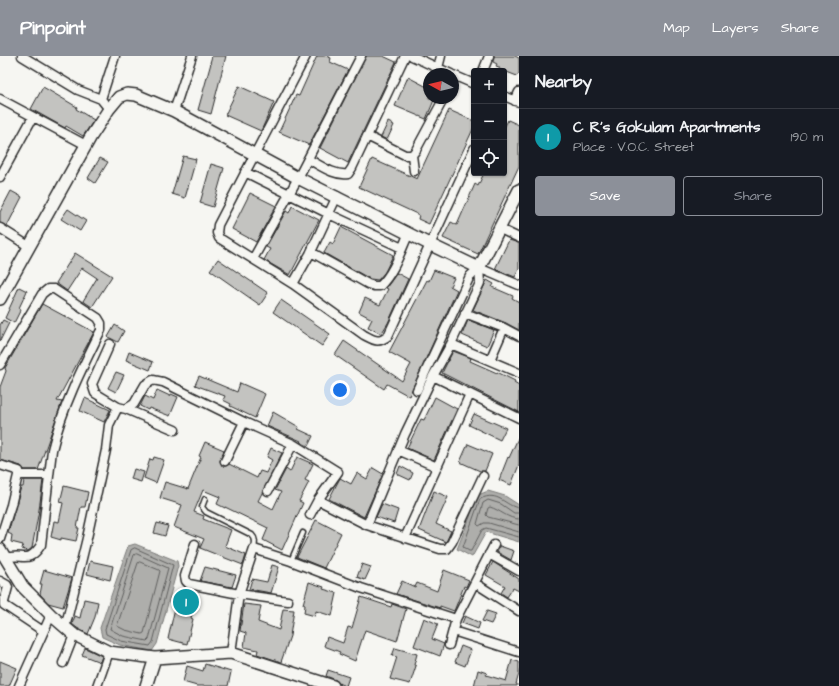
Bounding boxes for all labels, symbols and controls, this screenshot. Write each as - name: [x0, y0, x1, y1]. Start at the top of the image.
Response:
- text: Pinpoint: [20, 15, 86, 42]
- text: Map: [663, 18, 690, 38]
- text: Layers: [712, 18, 759, 38]
- text: Share: [781, 18, 819, 38]
- north arrow: [423, 68, 459, 104]
- map controls: [471, 68, 507, 176]
- button: +: [471, 68, 507, 104]
- text: Nearby: [535, 70, 592, 94]
- button: −: [471, 104, 507, 140]
- text: C R's Gokulam Apartments: [573, 117, 760, 138]
- text: 1: [547, 128, 549, 146]
- text: 190 m: [790, 128, 823, 146]
- text: Place · V.O.C. Street: [573, 138, 694, 156]
- button: locate: [471, 140, 507, 176]
- button: Save: [535, 176, 675, 216]
- button: Share: [683, 176, 823, 216]
- your location: [330, 380, 350, 400]
- pin: 1: [173, 587, 199, 617]

